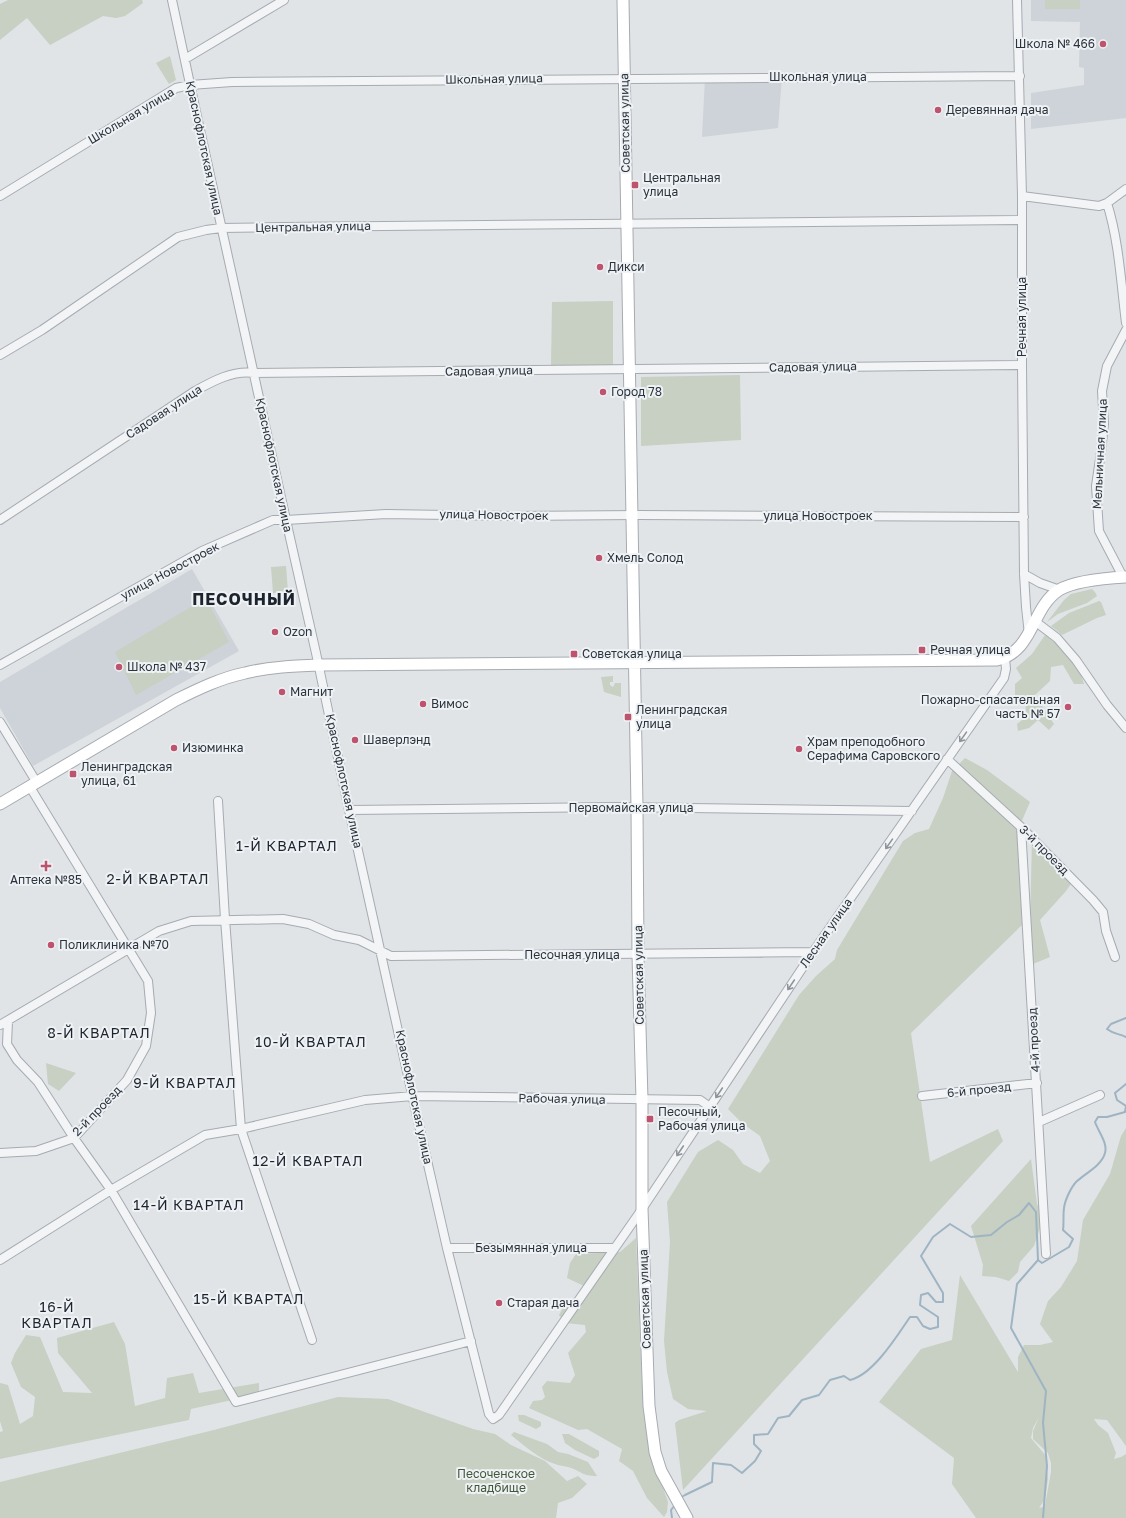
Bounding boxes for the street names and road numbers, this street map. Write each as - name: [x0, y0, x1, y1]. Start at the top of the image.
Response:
- street label: Школьная улица: [769, 69, 867, 84]
- street label: Школьная улица: [445, 70, 543, 87]
- street label: Советская улица: [616, 73, 633, 173]
- street label: Краснофлотская улица: [183, 79, 226, 217]
- street label: Школьная улица: [85, 84, 177, 147]
- street label: Центральная улица: [255, 218, 371, 235]
- street label: Речная улица: [1014, 277, 1029, 357]
- street label: Садовая улица: [769, 358, 857, 375]
- street label: Садовая улица: [445, 362, 533, 379]
- street label: Садовая улица: [123, 381, 205, 442]
- street label: Краснофлотская улица: [253, 396, 296, 534]
- street label: Мельничная улица: [1089, 398, 1110, 510]
- street label: улица Новостроек: [439, 506, 549, 523]
- street label: улица Новостроек: [763, 508, 873, 523]
- street label: улица Новостроек: [118, 538, 222, 603]
- street label: Краснофлотская улица: [323, 712, 366, 850]
- street label: Первомайская улица: [568, 800, 694, 815]
- street label: 3-й проезд: [1016, 822, 1072, 878]
- street label: Лесная улица: [796, 895, 855, 970]
- street label: Советская улица: [630, 925, 647, 1025]
- street label: Песочная улица: [524, 947, 620, 962]
- street label: 4-й проезд: [1024, 1007, 1043, 1073]
- street label: Краснофлотская улица: [393, 1028, 436, 1166]
- street label: 6-й проезд: [946, 1079, 1012, 1100]
- street label: 2-й проезд: [69, 1082, 124, 1139]
- street label: Рабочая улица: [518, 1090, 606, 1107]
- street label: Безымянная улица: [475, 1240, 587, 1255]
- street label: Советская улица: [635, 1249, 654, 1349]

